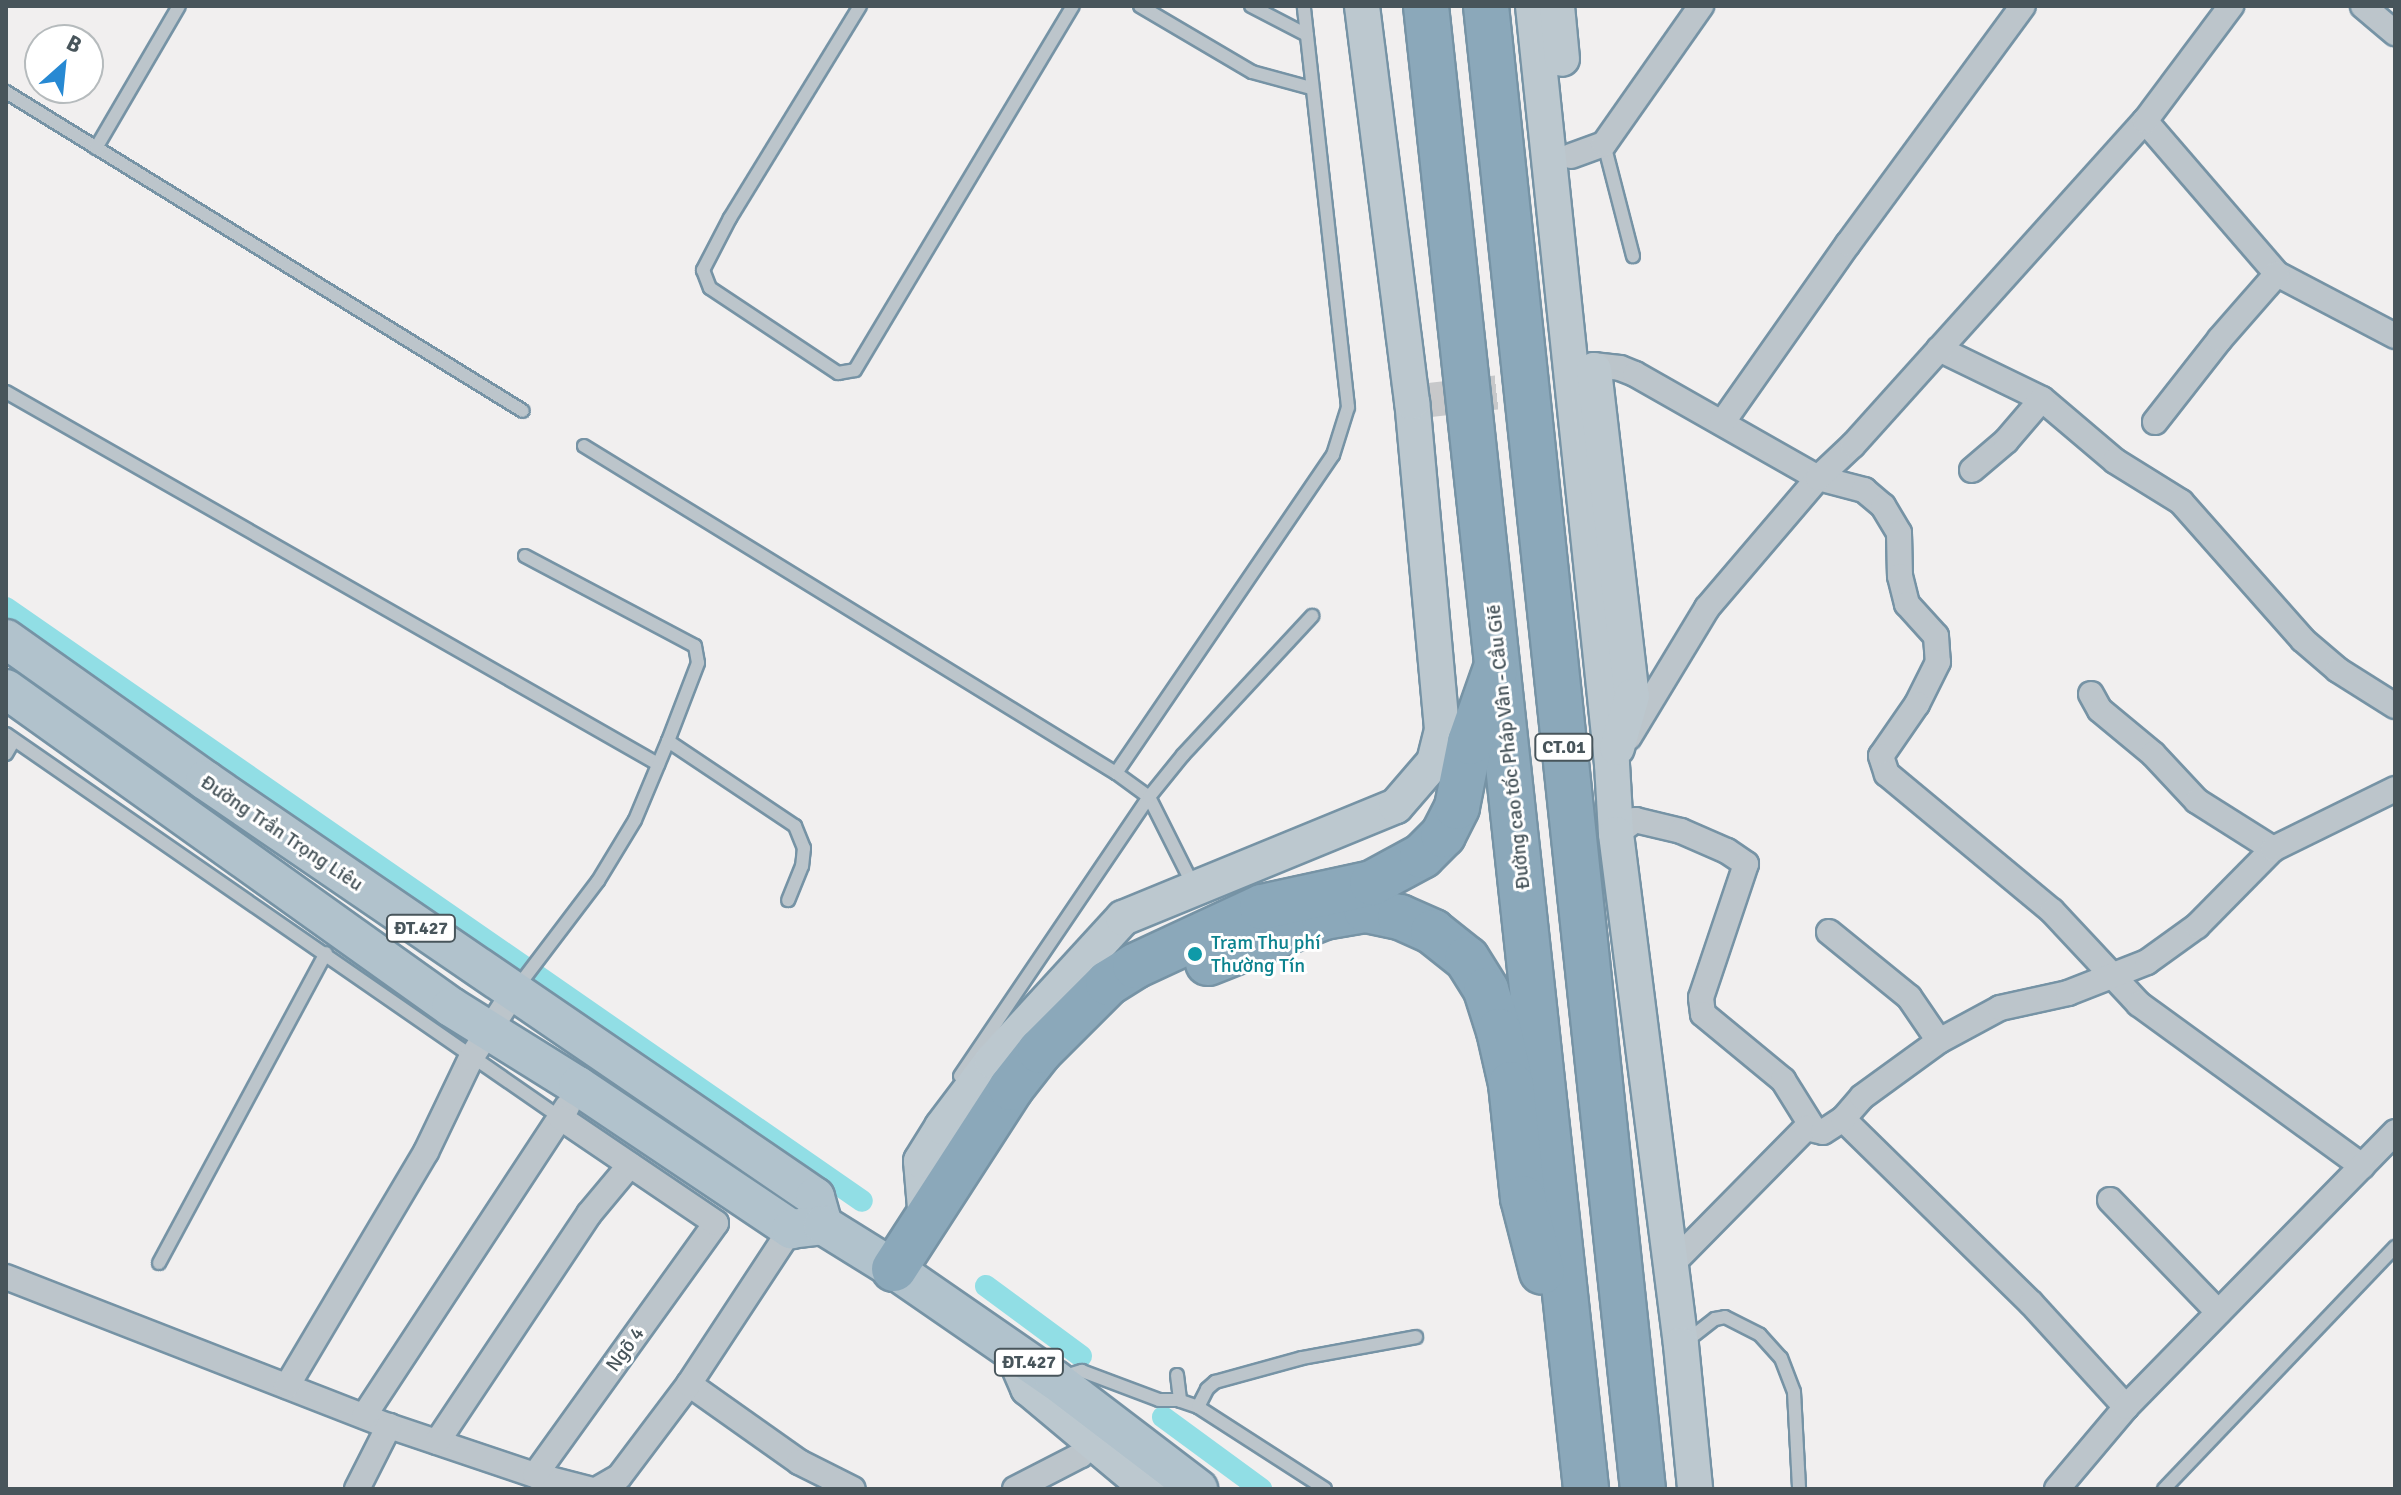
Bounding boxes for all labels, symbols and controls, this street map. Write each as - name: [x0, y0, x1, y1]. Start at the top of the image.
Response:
- north arrow: [24, 24, 104, 104]
- text: B: [62, 29, 86, 59]
- street label: Đường cao tốc Pháp Vân - Cầu Giẽ: [1481, 603, 1535, 891]
- road number: CT.01: [1534, 733, 1594, 761]
- street label: Đường Trần Trọng Liêu: [196, 770, 368, 896]
- road number: ĐT.427: [385, 914, 457, 942]
- place label: Trạm Thu phí Thường Tín: [1211, 930, 1321, 977]
- marker: Trạm Thu phí Thường Tín: [1186, 945, 1204, 963]
- street label: Ngõ 4: [601, 1322, 649, 1376]
- road number: ĐT.427: [993, 1348, 1065, 1376]

